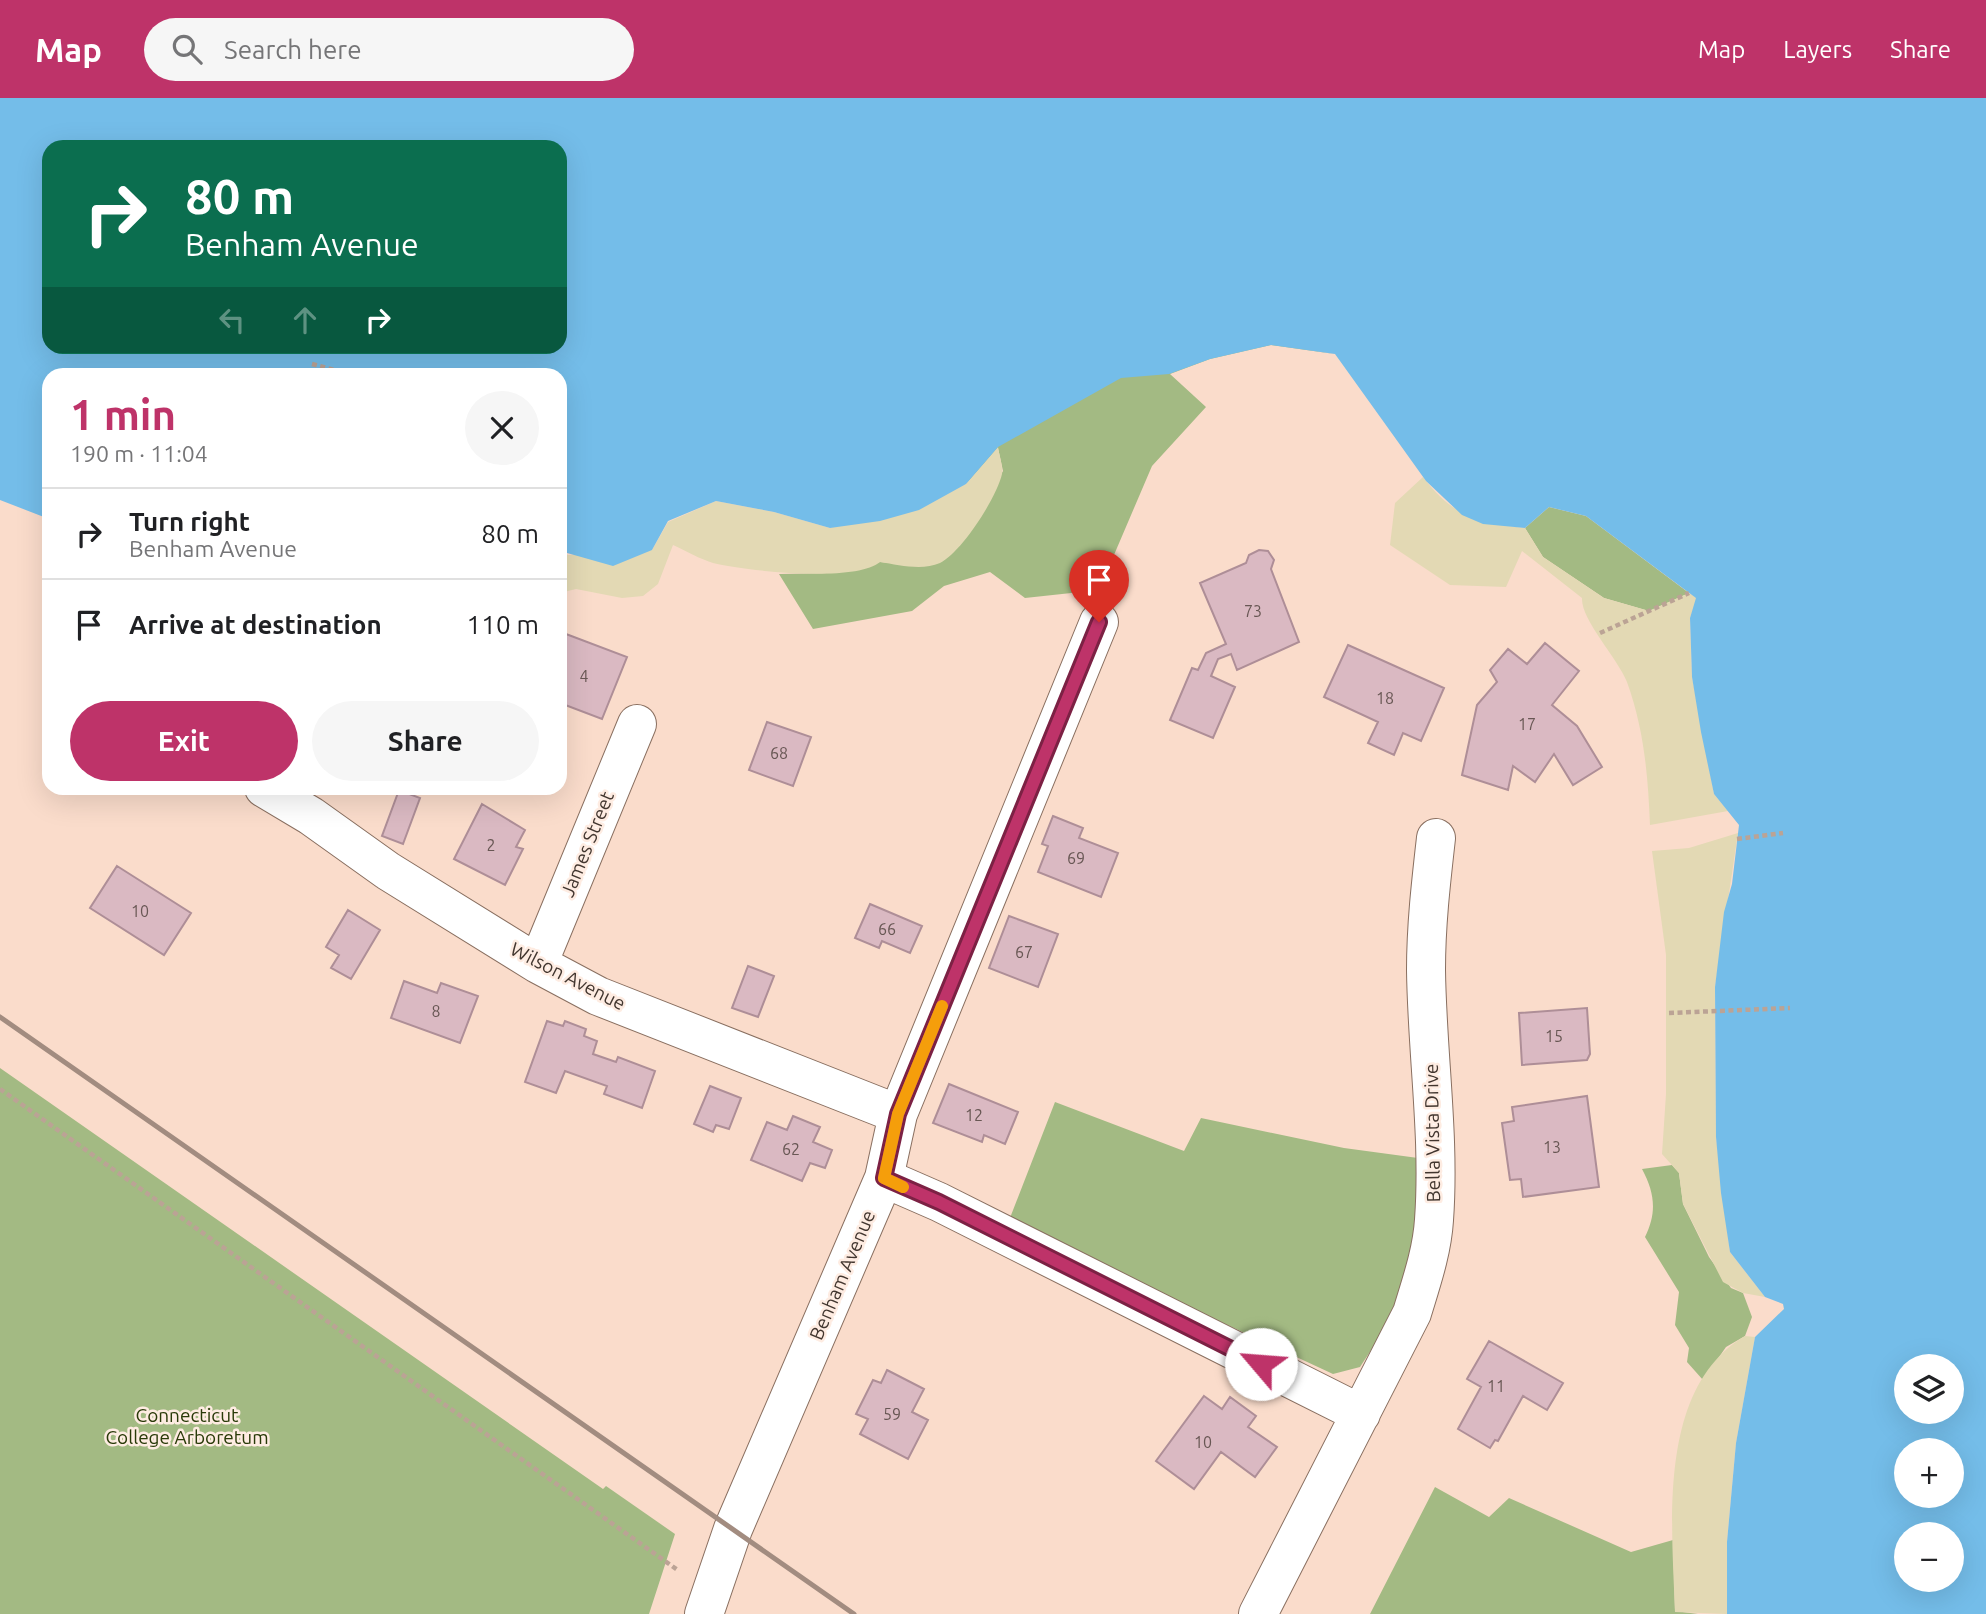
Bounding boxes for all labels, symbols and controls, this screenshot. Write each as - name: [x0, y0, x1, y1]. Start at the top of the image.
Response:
- search box: [144, 18, 634, 81]
- icon: search: [168, 30, 206, 68]
- text: Map: [35, 31, 102, 68]
- text: Search here: [224, 35, 362, 64]
- text: Map: [1698, 36, 1745, 63]
- text: Layers: [1783, 36, 1852, 63]
- text: Share: [1890, 36, 1951, 63]
- icon: right: [70, 168, 161, 259]
- text: 80 m: [185, 168, 294, 223]
- text: Benham Avenue: [185, 226, 419, 262]
- icon: left: [213, 301, 251, 339]
- icon: ahead: [286, 301, 324, 339]
- icon: right: [359, 301, 397, 339]
- text: 1 min: [70, 391, 176, 438]
- button: close: [465, 391, 539, 465]
- text: 190 m · 11:04: [70, 441, 208, 466]
- text: Turn right: [129, 507, 250, 536]
- icon: right: [70, 515, 108, 553]
- text: 80 m: [481, 519, 539, 548]
- text: Benham Avenue: [129, 536, 297, 561]
- pin: [1069, 550, 1129, 622]
- icon: arrive: [1080, 561, 1118, 599]
- house number: 73: [1244, 602, 1262, 620]
- icon: arrive: [70, 606, 108, 644]
- text: Arrive at destination: [129, 610, 382, 639]
- text: 110 m: [467, 610, 539, 639]
- house number: 4: [579, 667, 589, 685]
- house number: 18: [1376, 689, 1394, 707]
- button: Exit: [70, 701, 298, 781]
- button: Share: [312, 701, 539, 781]
- house number: 17: [1518, 715, 1536, 733]
- house number: 68: [770, 744, 788, 762]
- street label: James Street: [556, 788, 618, 900]
- house number: 2: [486, 836, 496, 854]
- house number: 69: [1067, 849, 1085, 867]
- house number: 10: [131, 902, 149, 920]
- house number: 66: [878, 920, 896, 938]
- street label: Wilson Avenue: [507, 938, 629, 1014]
- house number: 67: [1015, 943, 1033, 961]
- house number: 8: [431, 1002, 441, 1020]
- house number: 15: [1545, 1027, 1563, 1045]
- street label: Bella Vista Drive: [1420, 1063, 1444, 1203]
- house number: 12: [965, 1106, 983, 1124]
- house number: 13: [1543, 1138, 1561, 1156]
- house number: 62: [782, 1140, 800, 1158]
- street label: Benham Avenue: [805, 1207, 879, 1343]
- position arrow: [1224, 1327, 1298, 1401]
- map controls: [1894, 1354, 1964, 1592]
- button: layers: [1894, 1354, 1964, 1424]
- house number: 11: [1487, 1377, 1505, 1395]
- park label: Connecticut College Arboretum: [105, 1404, 269, 1448]
- house number: 59: [883, 1405, 901, 1423]
- house number: 10: [1194, 1433, 1212, 1451]
- button: +: [1894, 1438, 1964, 1508]
- button: −: [1894, 1522, 1964, 1592]

